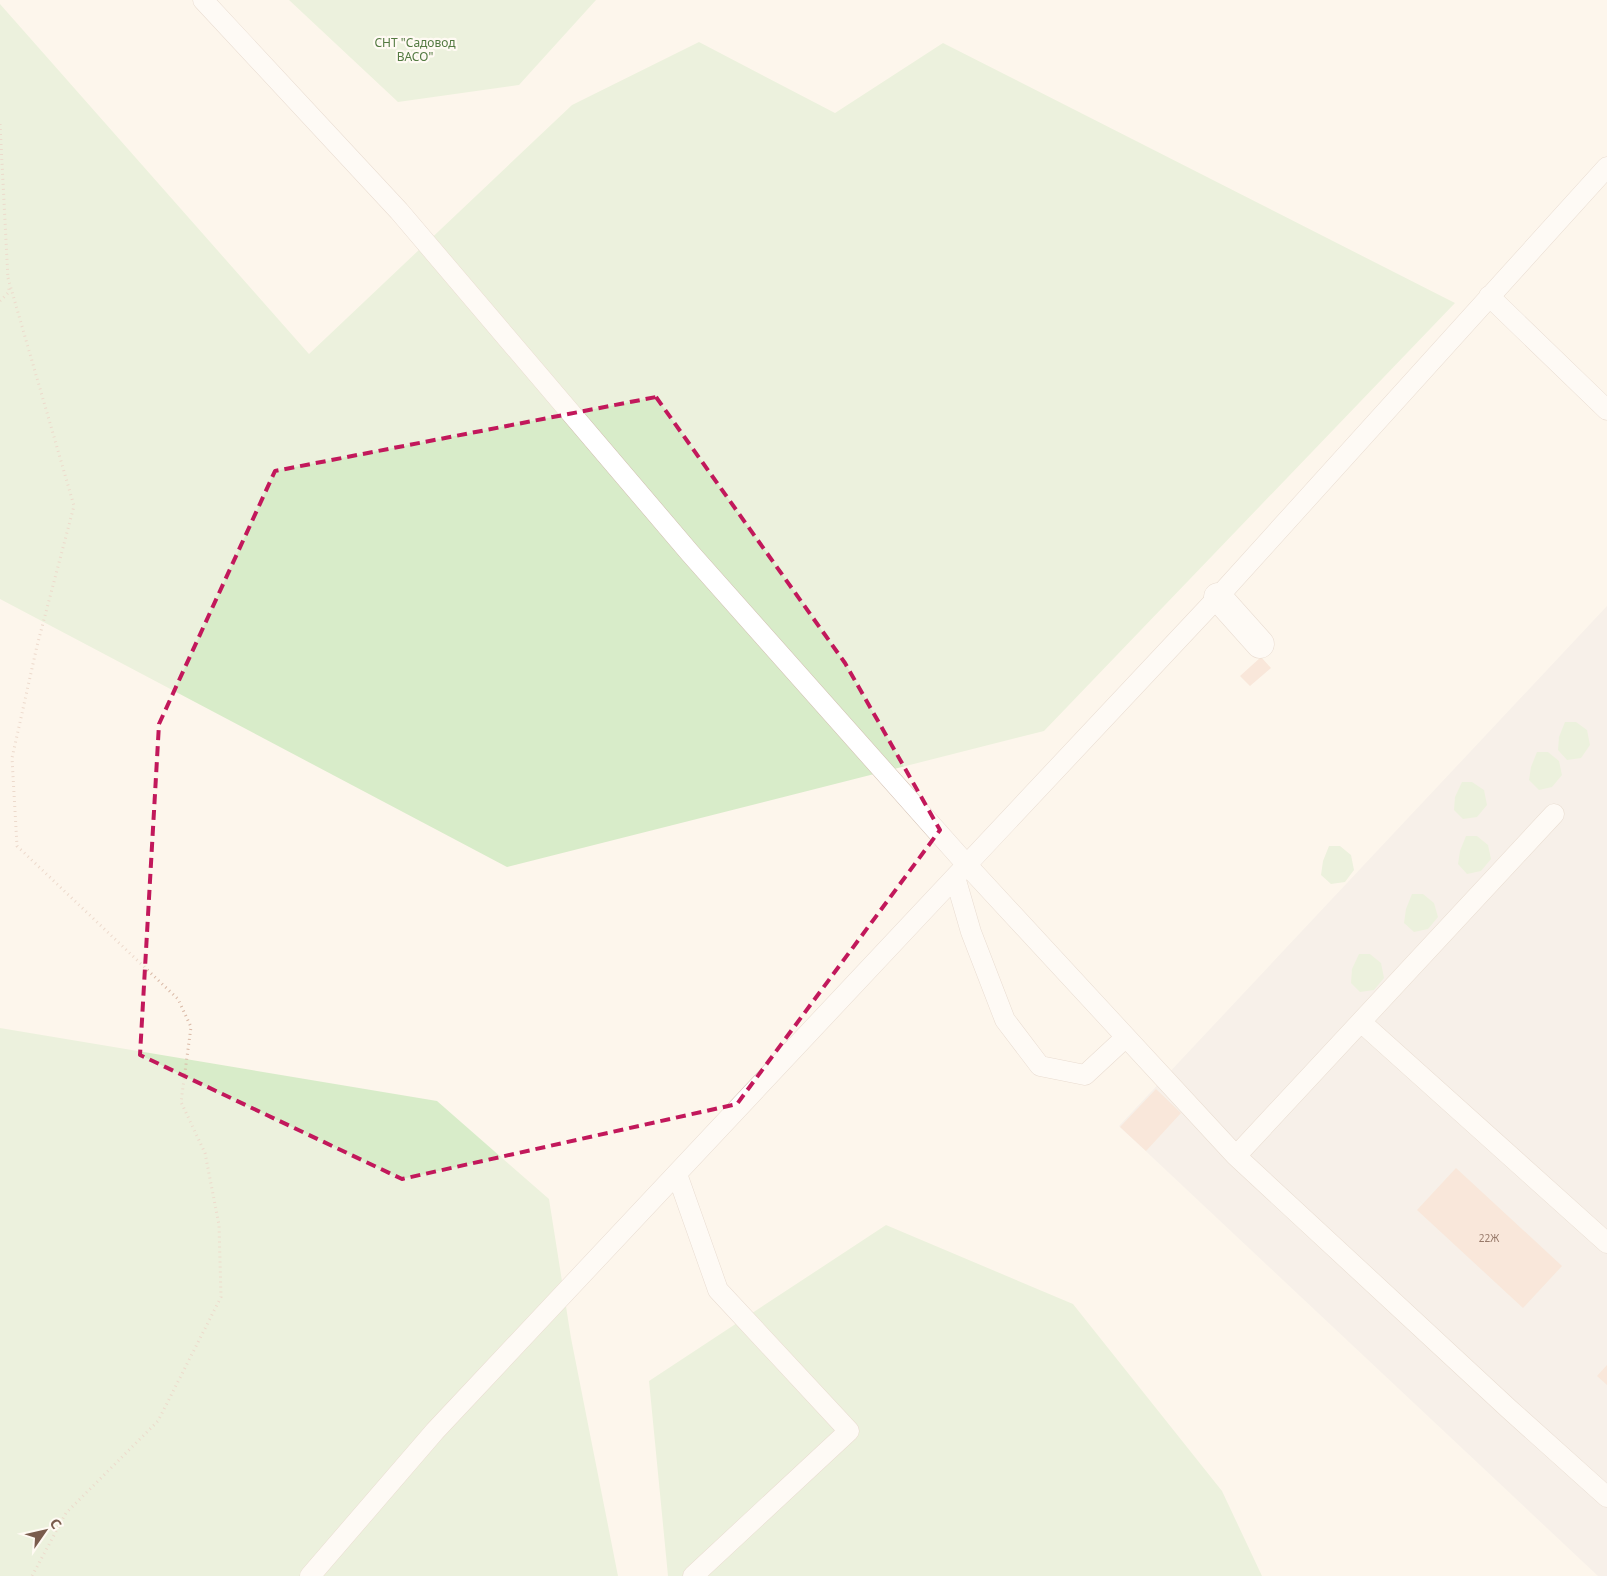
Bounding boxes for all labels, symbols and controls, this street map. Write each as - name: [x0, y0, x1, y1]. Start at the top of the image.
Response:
- park label: СНТ "Садовод ВАСО": [374, 34, 456, 65]
- house number: 22Ж: [1479, 1231, 1500, 1245]
- north arrow: [20, 1506, 70, 1556]
- text: С: [46, 1514, 67, 1533]

